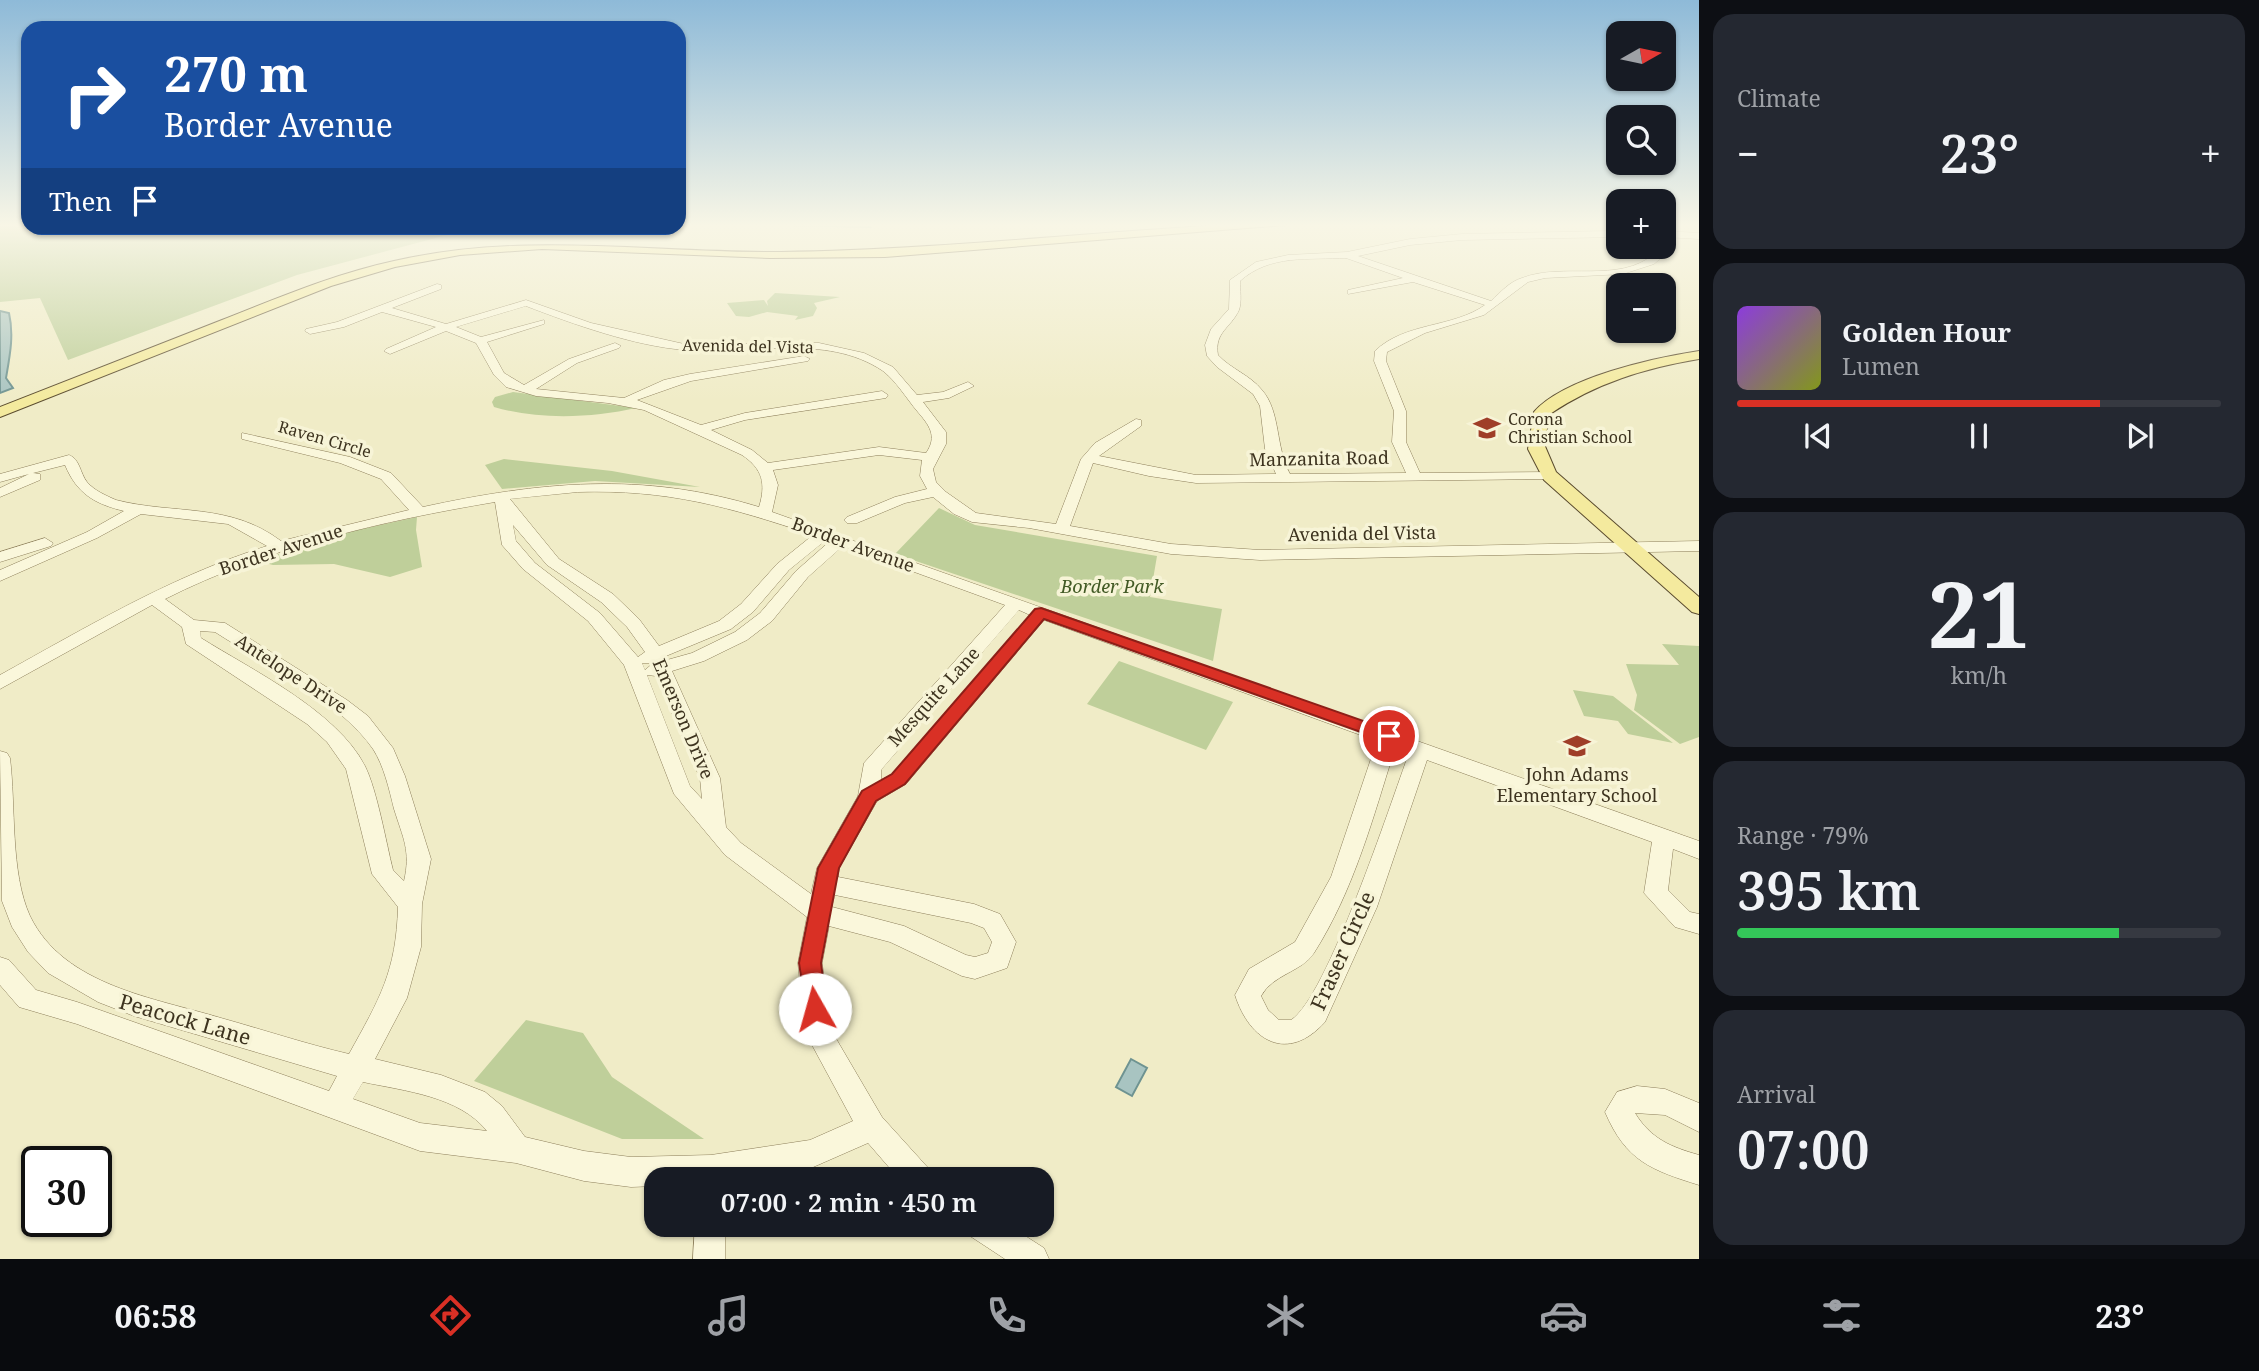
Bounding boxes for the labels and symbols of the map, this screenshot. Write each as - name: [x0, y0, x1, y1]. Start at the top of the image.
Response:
- north arrow: [1606, 21, 1676, 91]
- street label: Avenida del Vista: [682, 334, 814, 358]
- place label: Corona Christian School: [1508, 408, 1632, 448]
- school or university icon: Corona Christian School: [1472, 413, 1502, 443]
- street label: Raven Circle: [276, 415, 374, 463]
- street label: Manzanita Road: [1249, 445, 1389, 471]
- street label: Border Avenue: [789, 511, 918, 577]
- street label: Border Avenue: [216, 518, 346, 580]
- street label: Avenida del Vista: [1288, 520, 1436, 546]
- park label: Border Park: [1060, 574, 1164, 598]
- street label: Antelope Drive: [231, 628, 352, 718]
- street label: Mesquite Lane: [882, 641, 984, 751]
- street label: Emerson Drive: [648, 655, 720, 782]
- pin: [1359, 706, 1419, 766]
- school or university icon: John Adams Elementary School: [1562, 731, 1592, 761]
- place label: John Adams Elementary School: [1497, 762, 1658, 807]
- street label: Fraser Circle: [1303, 887, 1381, 1014]
- position arrow: [778, 972, 852, 1046]
- street label: Peacock Lane: [116, 987, 254, 1051]
- speed limit sign: 30: [21, 1146, 112, 1237]

